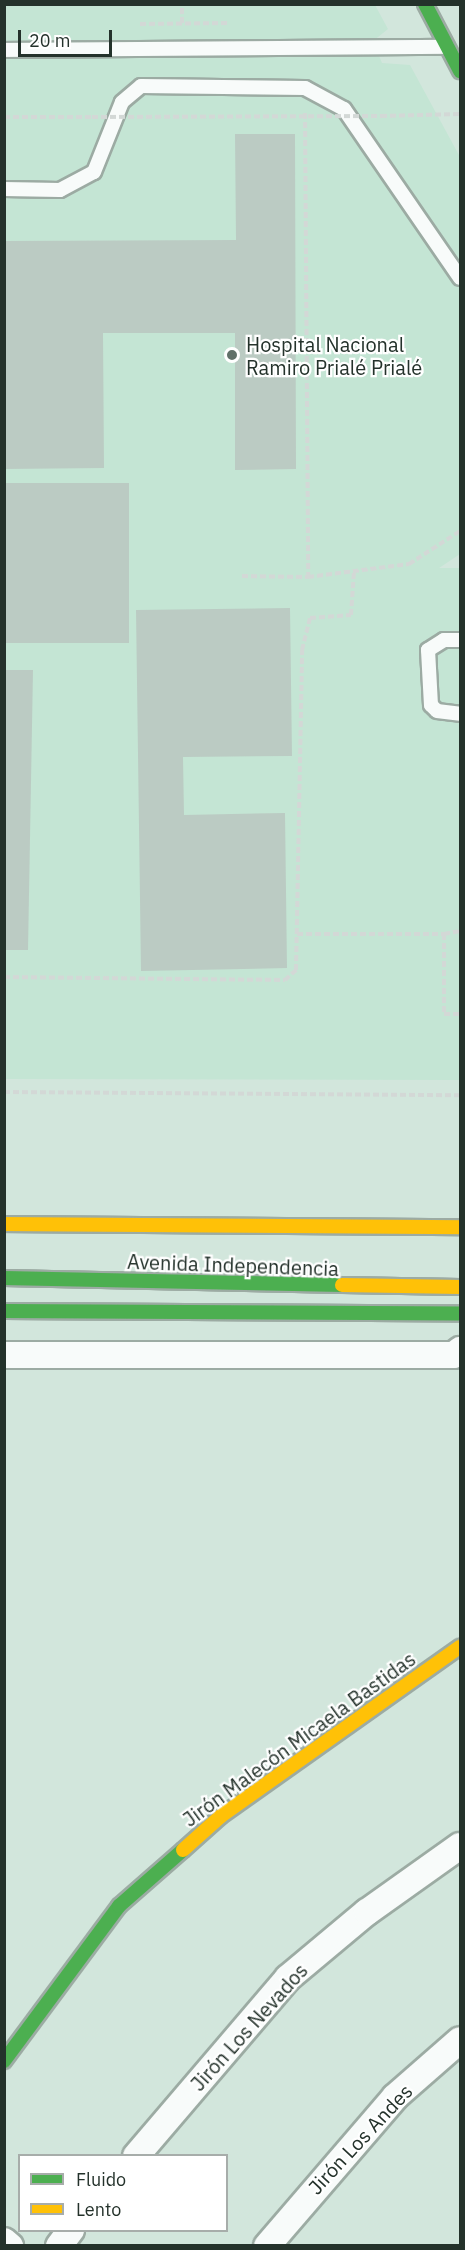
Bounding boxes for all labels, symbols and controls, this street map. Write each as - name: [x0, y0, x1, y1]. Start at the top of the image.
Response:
- scale bar: [21, 18, 116, 56]
- text: 20 m: [29, 29, 71, 52]
- place label: Hospital Nacional Ramiro Prialé Prialé: [246, 332, 422, 379]
- marker: Hospital Nacional Ramiro Prialé Prialé: [223, 346, 241, 364]
- street label: Avenida Independencia: [127, 1249, 339, 1281]
- street label: Jirón Malecón Micaela Bastidas: [178, 1647, 420, 1831]
- street label: Jirón Los Nevados: [186, 1958, 312, 2096]
- street label: Jirón Los Andes: [303, 2079, 417, 2199]
- legend: [18, 2154, 228, 2232]
- text: Fluido: [76, 2168, 126, 2191]
- text: Lento: [76, 2198, 121, 2221]

